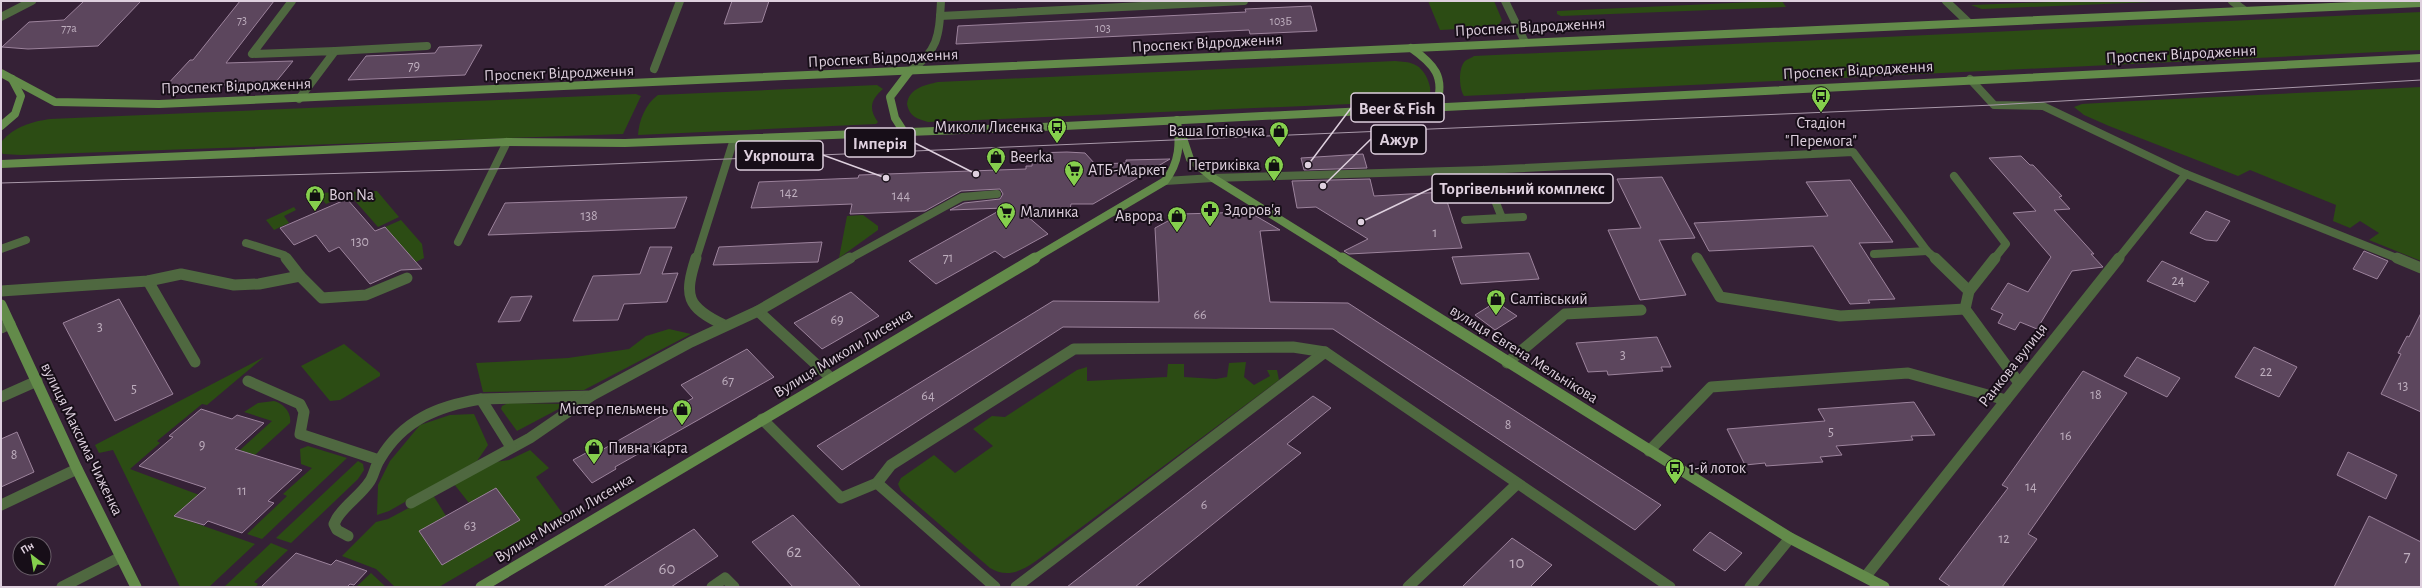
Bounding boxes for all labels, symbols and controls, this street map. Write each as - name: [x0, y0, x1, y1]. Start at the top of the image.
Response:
- house number: 73: [237, 14, 247, 26]
- house number: 103Б: [1270, 15, 1292, 27]
- street label: Проспект Відродження: [1454, 15, 1606, 39]
- house number: 77а: [61, 22, 77, 34]
- house number: 103: [1095, 22, 1111, 34]
- street label: Проспект Відродження: [1131, 31, 1283, 55]
- street label: Проспект Відродження: [2105, 42, 2257, 66]
- street label: Проспект Відродження: [807, 46, 959, 70]
- street label: Проспект Відродження: [1782, 58, 1934, 82]
- house number: 79: [408, 59, 420, 73]
- street label: Проспект Відродження: [484, 62, 634, 84]
- street label: Проспект Відродження: [161, 75, 311, 97]
- bus stop icon: Стадіон "Перемога": [1810, 85, 1832, 113]
- callout: Beer & Fish: [1351, 93, 1444, 122]
- text: Beer & Fish: [1359, 100, 1435, 117]
- place label: Стадіон "Перемога": [1785, 115, 1857, 149]
- bus stop icon: Миколи Лисенка: [1046, 116, 1068, 144]
- place label: Миколи Лисенка: [934, 119, 1043, 135]
- shop icon: Ваша Готівочка: [1268, 120, 1290, 148]
- place label: Ваша Готівочка: [1168, 123, 1265, 139]
- callout: Ажур: [1371, 125, 1426, 154]
- callout: Імперія: [845, 128, 915, 157]
- text: Ажур: [1380, 131, 1419, 149]
- text: Імперія: [853, 135, 907, 152]
- callout: Укрпошта: [736, 141, 823, 170]
- shop icon: Beerka: [985, 146, 1007, 174]
- text: Укрпошта: [744, 147, 815, 164]
- place label: Beerka: [1010, 149, 1053, 165]
- shop icon: Петриківка: [1263, 154, 1285, 182]
- place label: Петриківка: [1188, 157, 1260, 173]
- supermarket icon: АТБ-Маркет: [1063, 159, 1085, 187]
- place label: АТБ-Маркет: [1088, 162, 1166, 178]
- callout: Торгівельний комплекс: [1432, 174, 1613, 203]
- text: Торгівельний комплекс: [1439, 180, 1605, 197]
- shop icon: Bon Na: [304, 184, 326, 212]
- house number: 142: [780, 186, 798, 200]
- place label: Bon Na: [329, 187, 374, 203]
- house number: 144: [892, 189, 910, 203]
- pharmacy icon: Здоров'я: [1199, 199, 1221, 227]
- supermarket icon: Малинка: [995, 201, 1017, 229]
- place label: Здоров'я: [1224, 202, 1281, 218]
- place label: Малинка: [1020, 204, 1079, 220]
- shop icon: Аврора: [1166, 205, 1188, 233]
- place label: Аврора: [1115, 208, 1163, 224]
- house number: 138: [580, 209, 598, 223]
- house number: 1: [1433, 226, 1437, 240]
- house number: 130: [351, 235, 369, 249]
- house number: 71: [943, 251, 953, 265]
- house number: 24: [2171, 274, 2185, 288]
- shop icon: Салтівський: [1485, 288, 1507, 316]
- place label: Салтівський: [1510, 291, 1588, 307]
- street label: вулиця Євгена Мельнікова: [1447, 302, 1601, 407]
- street label: Вулиця Миколи Лисенка: [771, 305, 916, 402]
- house number: 66: [1193, 308, 1207, 322]
- house number: 69: [830, 313, 844, 327]
- house number: 3: [97, 320, 103, 334]
- street label: Ранкова вулиця: [1976, 320, 2051, 410]
- house number: 3: [1620, 348, 1626, 362]
- street label: вулиця Максима Чиженка: [37, 360, 126, 518]
- house number: 22: [2260, 365, 2272, 379]
- house number: 67: [722, 374, 734, 388]
- house number: 13: [2398, 379, 2409, 393]
- house number: 5: [131, 382, 137, 396]
- house number: 18: [2090, 388, 2102, 402]
- house number: 64: [921, 389, 935, 403]
- shop icon: Містер пельмень: [671, 398, 693, 426]
- place label: Містер пельмень: [559, 401, 668, 417]
- house number: 8: [1505, 418, 1511, 432]
- house number: 5: [1828, 425, 1834, 439]
- house number: 16: [2060, 429, 2072, 443]
- shop icon: Пивна карта: [583, 437, 605, 465]
- house number: 9: [199, 438, 205, 452]
- place label: Пивна карта: [608, 440, 688, 456]
- house number: 8: [11, 448, 17, 462]
- bus stop icon: 1-й лоток: [1664, 457, 1686, 485]
- place label: 1-й лоток: [1689, 460, 1747, 476]
- street label: Вулиця Миколи Лисенка: [492, 470, 637, 567]
- house number: 14: [2025, 480, 2037, 494]
- house number: 11: [237, 484, 247, 498]
- house number: 6: [1201, 498, 1207, 512]
- house number: 63: [464, 519, 476, 533]
- house number: 12: [1998, 532, 2010, 546]
- north arrow: [12, 536, 52, 576]
- text: Пн: [19, 540, 36, 556]
- house number: 62: [786, 543, 802, 560]
- house number: 7: [2403, 548, 2411, 565]
- house number: 10: [1510, 554, 1524, 571]
- house number: 60: [659, 560, 676, 577]

